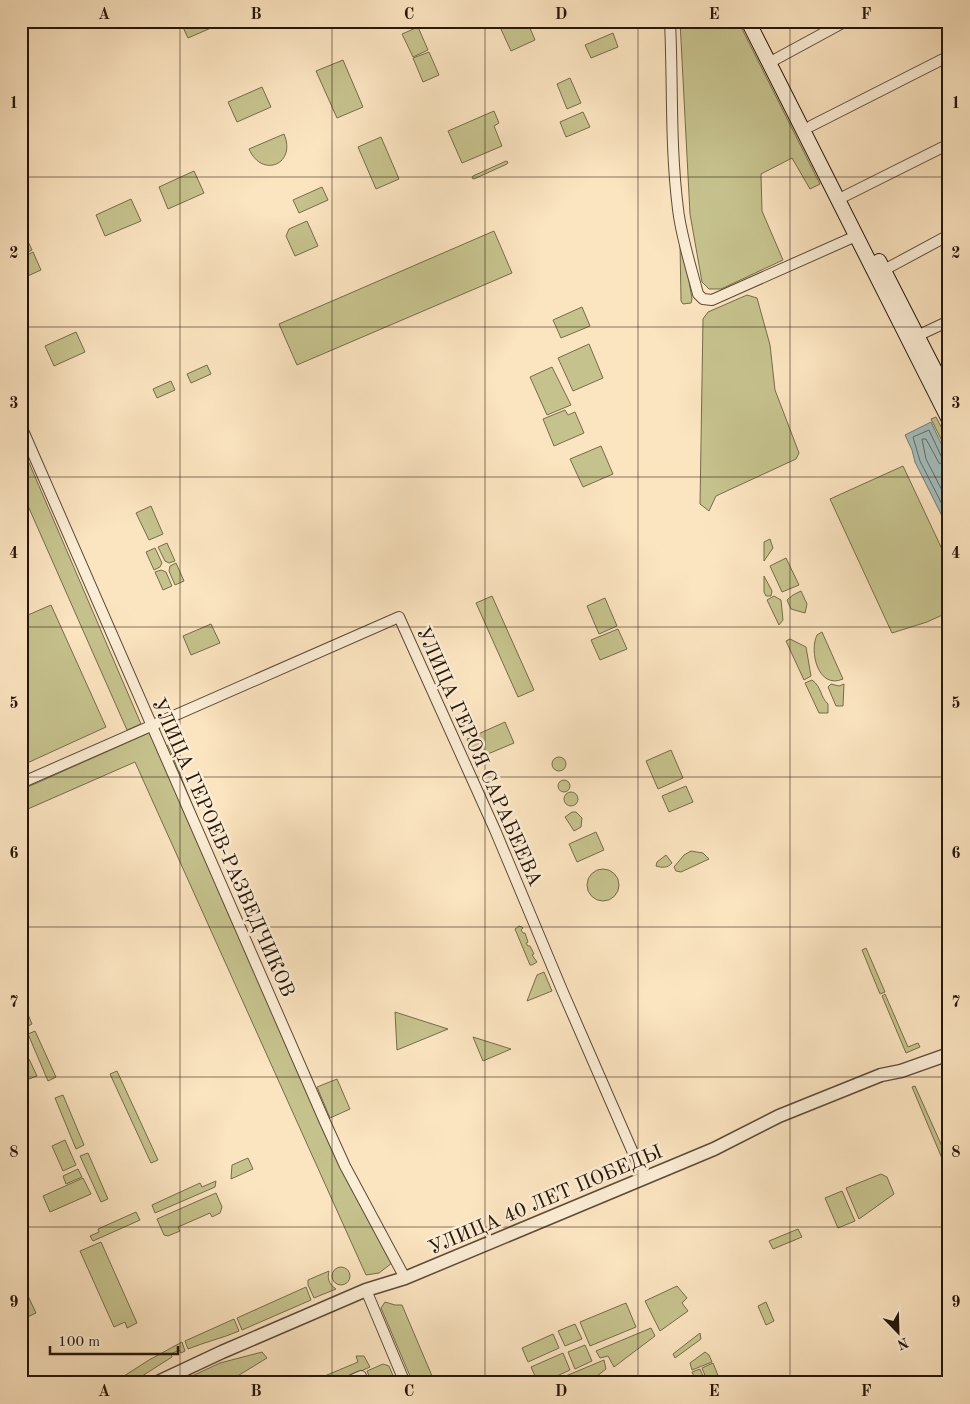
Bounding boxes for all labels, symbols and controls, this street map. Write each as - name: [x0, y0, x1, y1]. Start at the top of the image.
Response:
- text: A: [98, 7, 110, 23]
- text: B: [250, 7, 262, 23]
- text: C: [404, 7, 414, 23]
- text: D: [555, 7, 567, 23]
- text: E: [708, 7, 720, 23]
- text: F: [861, 7, 872, 23]
- text: 1: [9, 96, 19, 112]
- text: 1: [951, 96, 961, 112]
- text: 2: [9, 246, 19, 262]
- text: 2: [951, 246, 961, 262]
- text: 3: [9, 396, 19, 412]
- text: 3: [951, 396, 961, 412]
- text: 4: [9, 546, 19, 562]
- text: 4: [951, 546, 961, 562]
- street label: УЛИЦА ГЕРОЯ САРАБЕЕВА: [412, 624, 545, 890]
- street label: УЛИЦА ГЕРОЕВ-РАЗВЕДЧИКОВ: [147, 695, 297, 1000]
- text: 5: [9, 696, 19, 712]
- text: 5: [951, 696, 961, 712]
- text: 6: [9, 846, 19, 862]
- text: 6: [951, 846, 961, 862]
- text: 7: [9, 995, 19, 1011]
- text: 7: [951, 995, 961, 1011]
- street label: УЛИЦА 40 ЛЕТ ПОБЕДЫ: [426, 1142, 666, 1259]
- text: 8: [9, 1145, 19, 1161]
- text: 8: [951, 1145, 961, 1161]
- text: 9: [9, 1295, 19, 1311]
- text: 9: [951, 1295, 961, 1311]
- north arrow: [872, 1306, 922, 1356]
- scale bar: [50, 1324, 178, 1356]
- text: 100 m: [58, 1335, 100, 1350]
- text: N: [895, 1335, 910, 1352]
- text: A: [98, 1384, 110, 1400]
- text: B: [250, 1384, 262, 1400]
- text: C: [404, 1384, 414, 1400]
- text: D: [555, 1384, 567, 1400]
- text: E: [708, 1384, 720, 1400]
- text: F: [861, 1384, 872, 1400]

